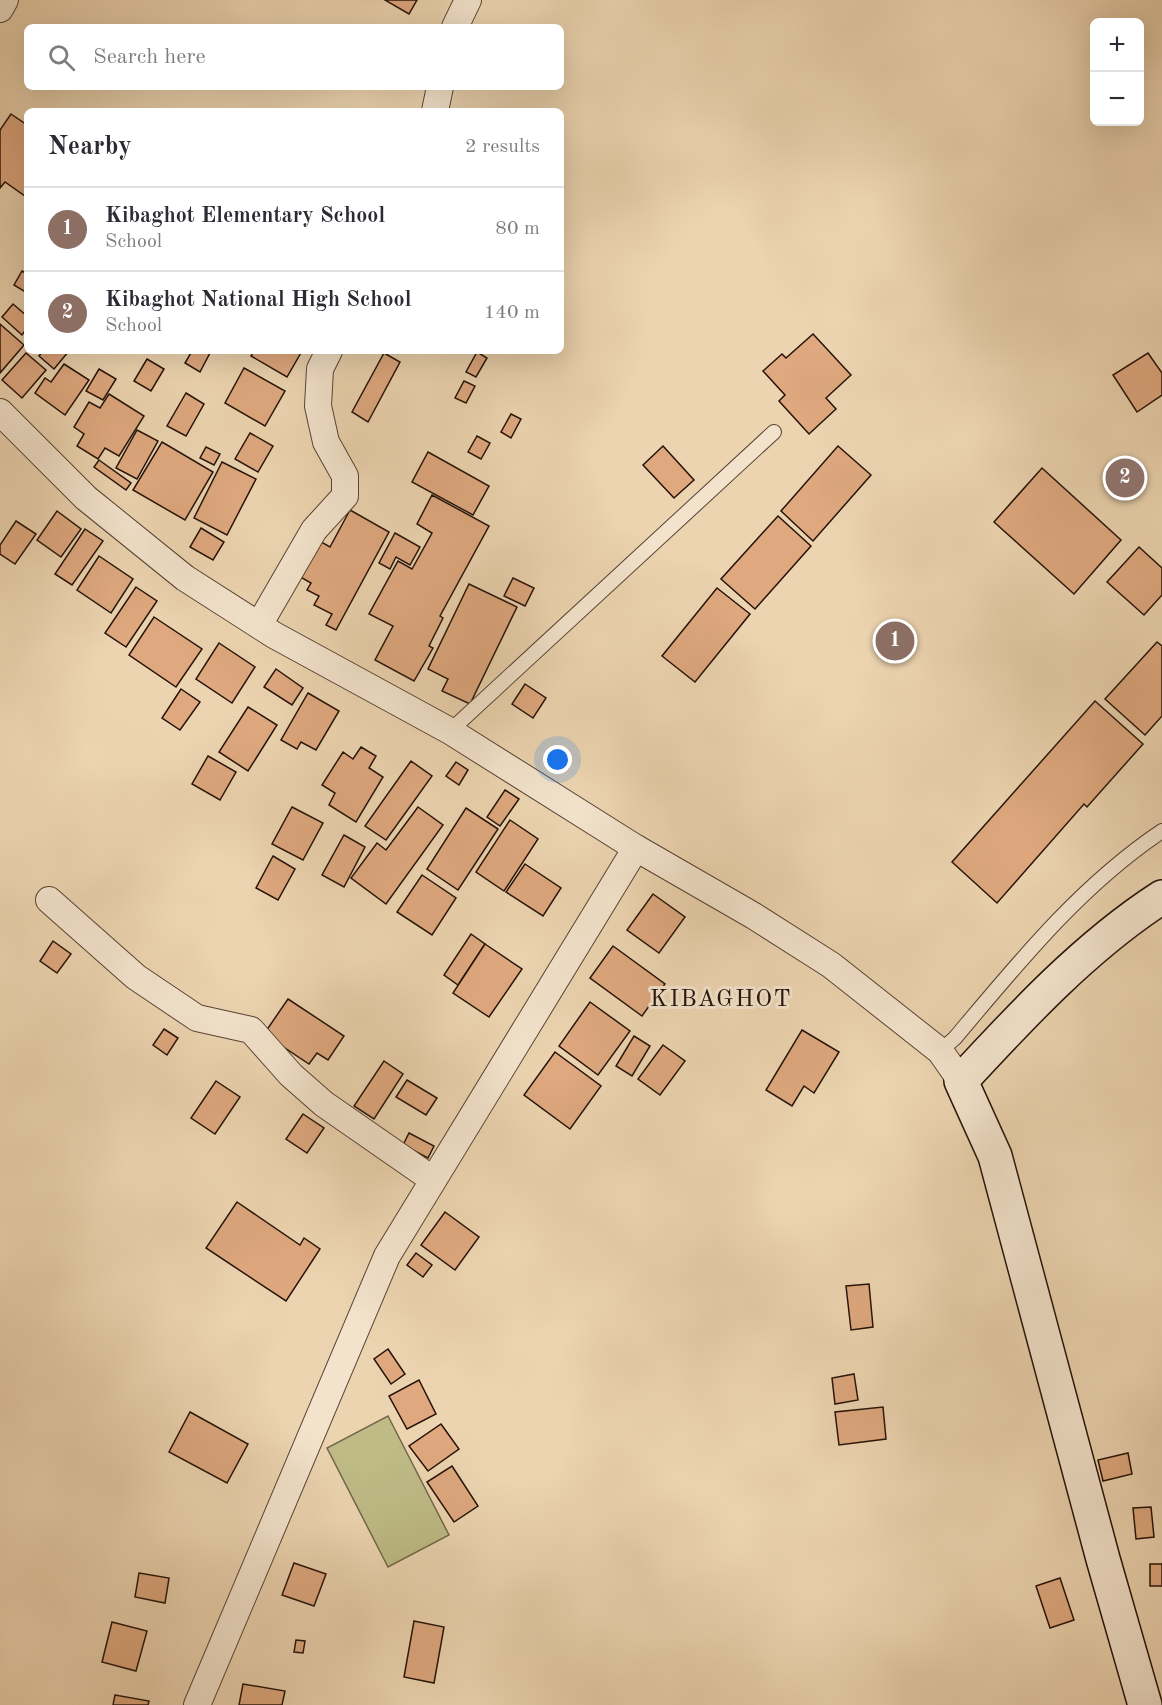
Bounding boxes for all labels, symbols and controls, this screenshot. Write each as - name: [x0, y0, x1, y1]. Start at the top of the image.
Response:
- map controls: [1090, 18, 1144, 126]
- button: +: [1090, 18, 1144, 72]
- search box: [24, 24, 564, 90]
- icon: search: [45, 41, 78, 74]
- text: Search here: [93, 46, 206, 68]
- button: −: [1090, 72, 1144, 126]
- text: Nearby: [48, 134, 132, 160]
- text: 2 results: [465, 137, 540, 157]
- text: Kibaghot Elementary School: [105, 205, 385, 227]
- text: 1: [62, 219, 73, 239]
- text: 80 m: [495, 219, 540, 239]
- text: School: [105, 232, 162, 252]
- text: Kibaghot National High School: [105, 289, 411, 311]
- text: 2: [62, 303, 73, 323]
- text: 140 m: [484, 303, 540, 323]
- text: School: [105, 316, 162, 336]
- pin: 2: [1106, 456, 1144, 500]
- pin: 1: [876, 618, 914, 664]
- your location: [543, 745, 572, 774]
- district label: KIBAGHOT: [650, 988, 792, 1012]

